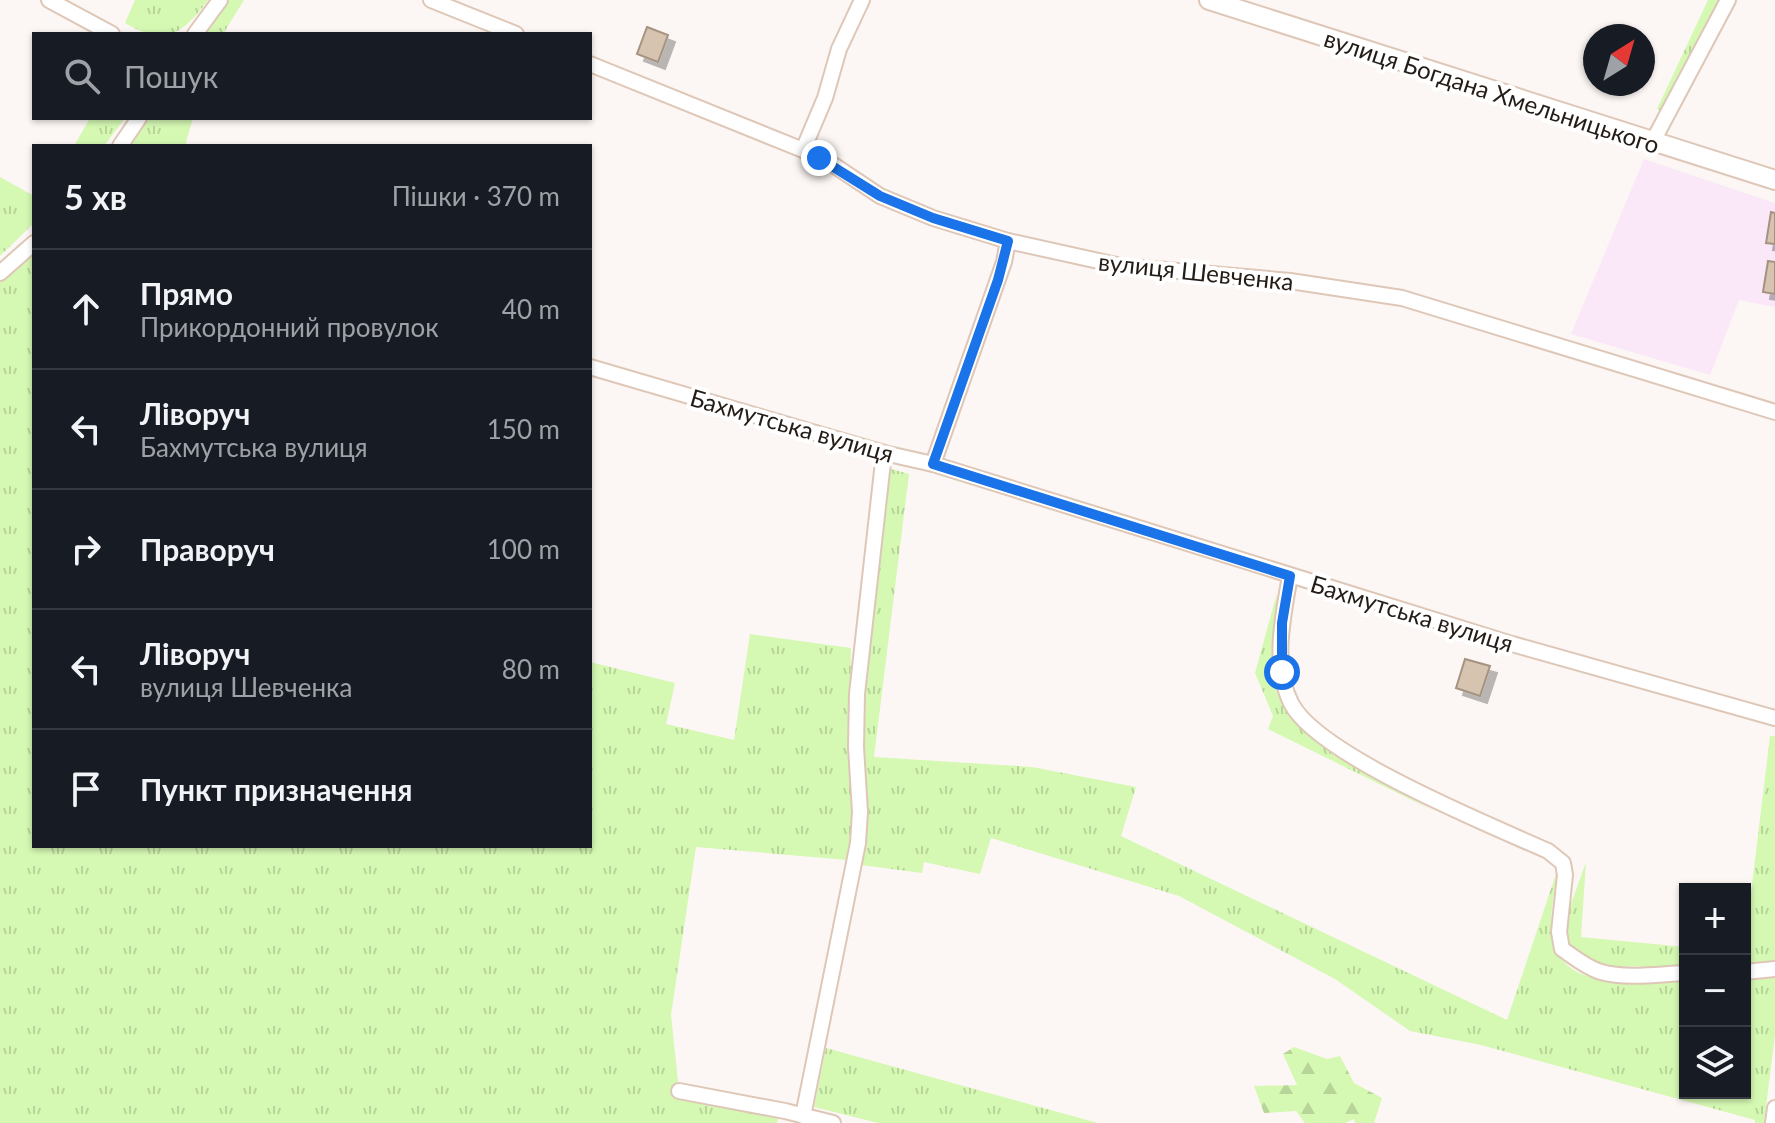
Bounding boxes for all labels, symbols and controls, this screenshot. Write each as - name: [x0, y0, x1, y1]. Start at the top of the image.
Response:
- street label: вулиця Богдана Хмельницького: [1321, 23, 1663, 159]
- north arrow: [1583, 24, 1655, 96]
- search box: [32, 32, 592, 120]
- icon: search: [60, 54, 104, 98]
- text: Пошук: [124, 58, 218, 94]
- route end: [801, 140, 837, 176]
- text: 5 хв: [64, 176, 127, 217]
- text: Пішки · 370 m: [392, 180, 560, 212]
- street label: вулиця Шевченка: [1097, 246, 1295, 296]
- text: Прямо: [140, 275, 233, 311]
- icon: ahead: [64, 287, 108, 331]
- text: 40 m: [502, 293, 560, 325]
- text: Прикордонний провулок: [140, 311, 439, 343]
- street label: Бахмутська вулиця: [687, 382, 897, 468]
- text: Ліворуч: [140, 395, 250, 431]
- icon: left: [64, 407, 108, 451]
- text: 150 m: [487, 413, 560, 445]
- text: Бахмутська вулиця: [140, 431, 368, 463]
- icon: right: [64, 527, 108, 571]
- text: Праворуч: [140, 531, 275, 567]
- text: 100 m: [487, 533, 560, 565]
- street label: Бахмутська вулиця: [1307, 568, 1517, 658]
- text: Ліворуч: [140, 635, 250, 671]
- icon: left: [64, 647, 108, 691]
- text: 80 m: [502, 653, 560, 685]
- route start: [1264, 654, 1300, 690]
- text: вулиця Шевченка: [140, 671, 353, 703]
- icon: arrive: [64, 767, 108, 811]
- text: Пункт призначення: [140, 771, 413, 807]
- map controls: [1679, 883, 1751, 1099]
- button: +: [1679, 883, 1751, 955]
- button: −: [1679, 955, 1751, 1027]
- button: layers: [1679, 1027, 1751, 1099]

